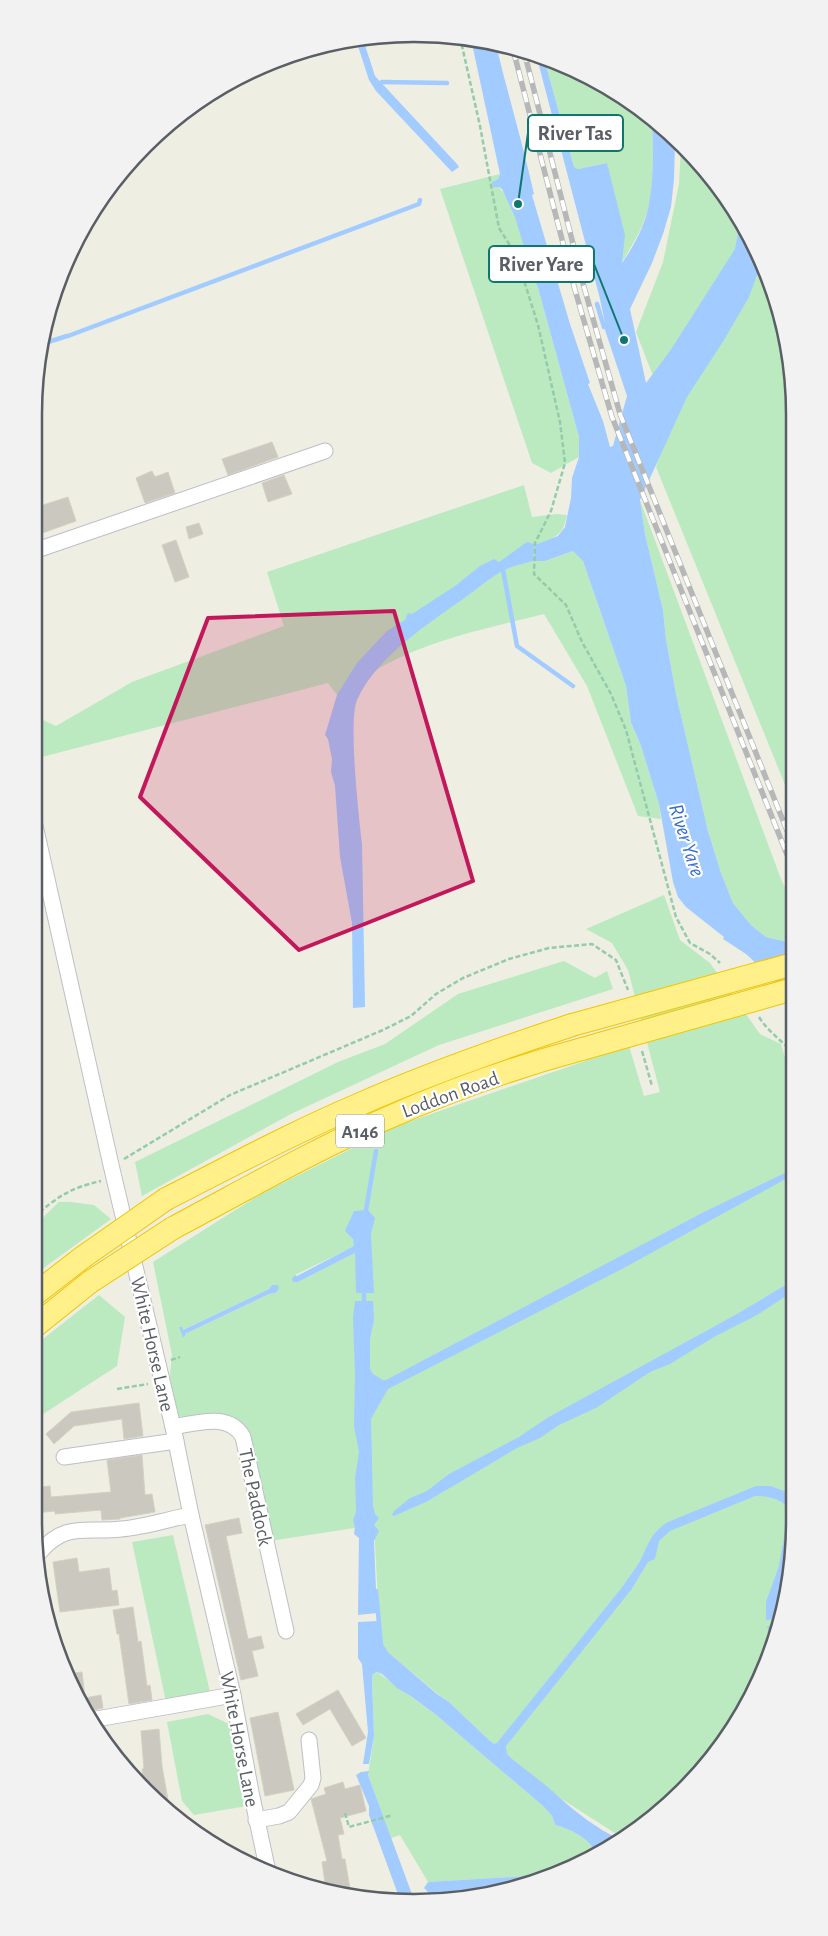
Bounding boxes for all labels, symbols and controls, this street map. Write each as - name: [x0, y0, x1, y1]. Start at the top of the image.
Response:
- callout: River Tas: [528, 115, 623, 151]
- text: River Tas: [538, 123, 612, 144]
- callout: River Yare: [489, 246, 594, 282]
- text: River Yare: [499, 254, 584, 275]
- water label: River Yare: [665, 801, 708, 879]
- street label: Loddon Road: [399, 1068, 502, 1122]
- road number: A146: [336, 1114, 384, 1148]
- street label: White Horse Lane: [127, 1275, 177, 1414]
- street label: The Paddock: [235, 1447, 275, 1548]
- street label: White Horse Lane: [216, 1670, 262, 1809]

